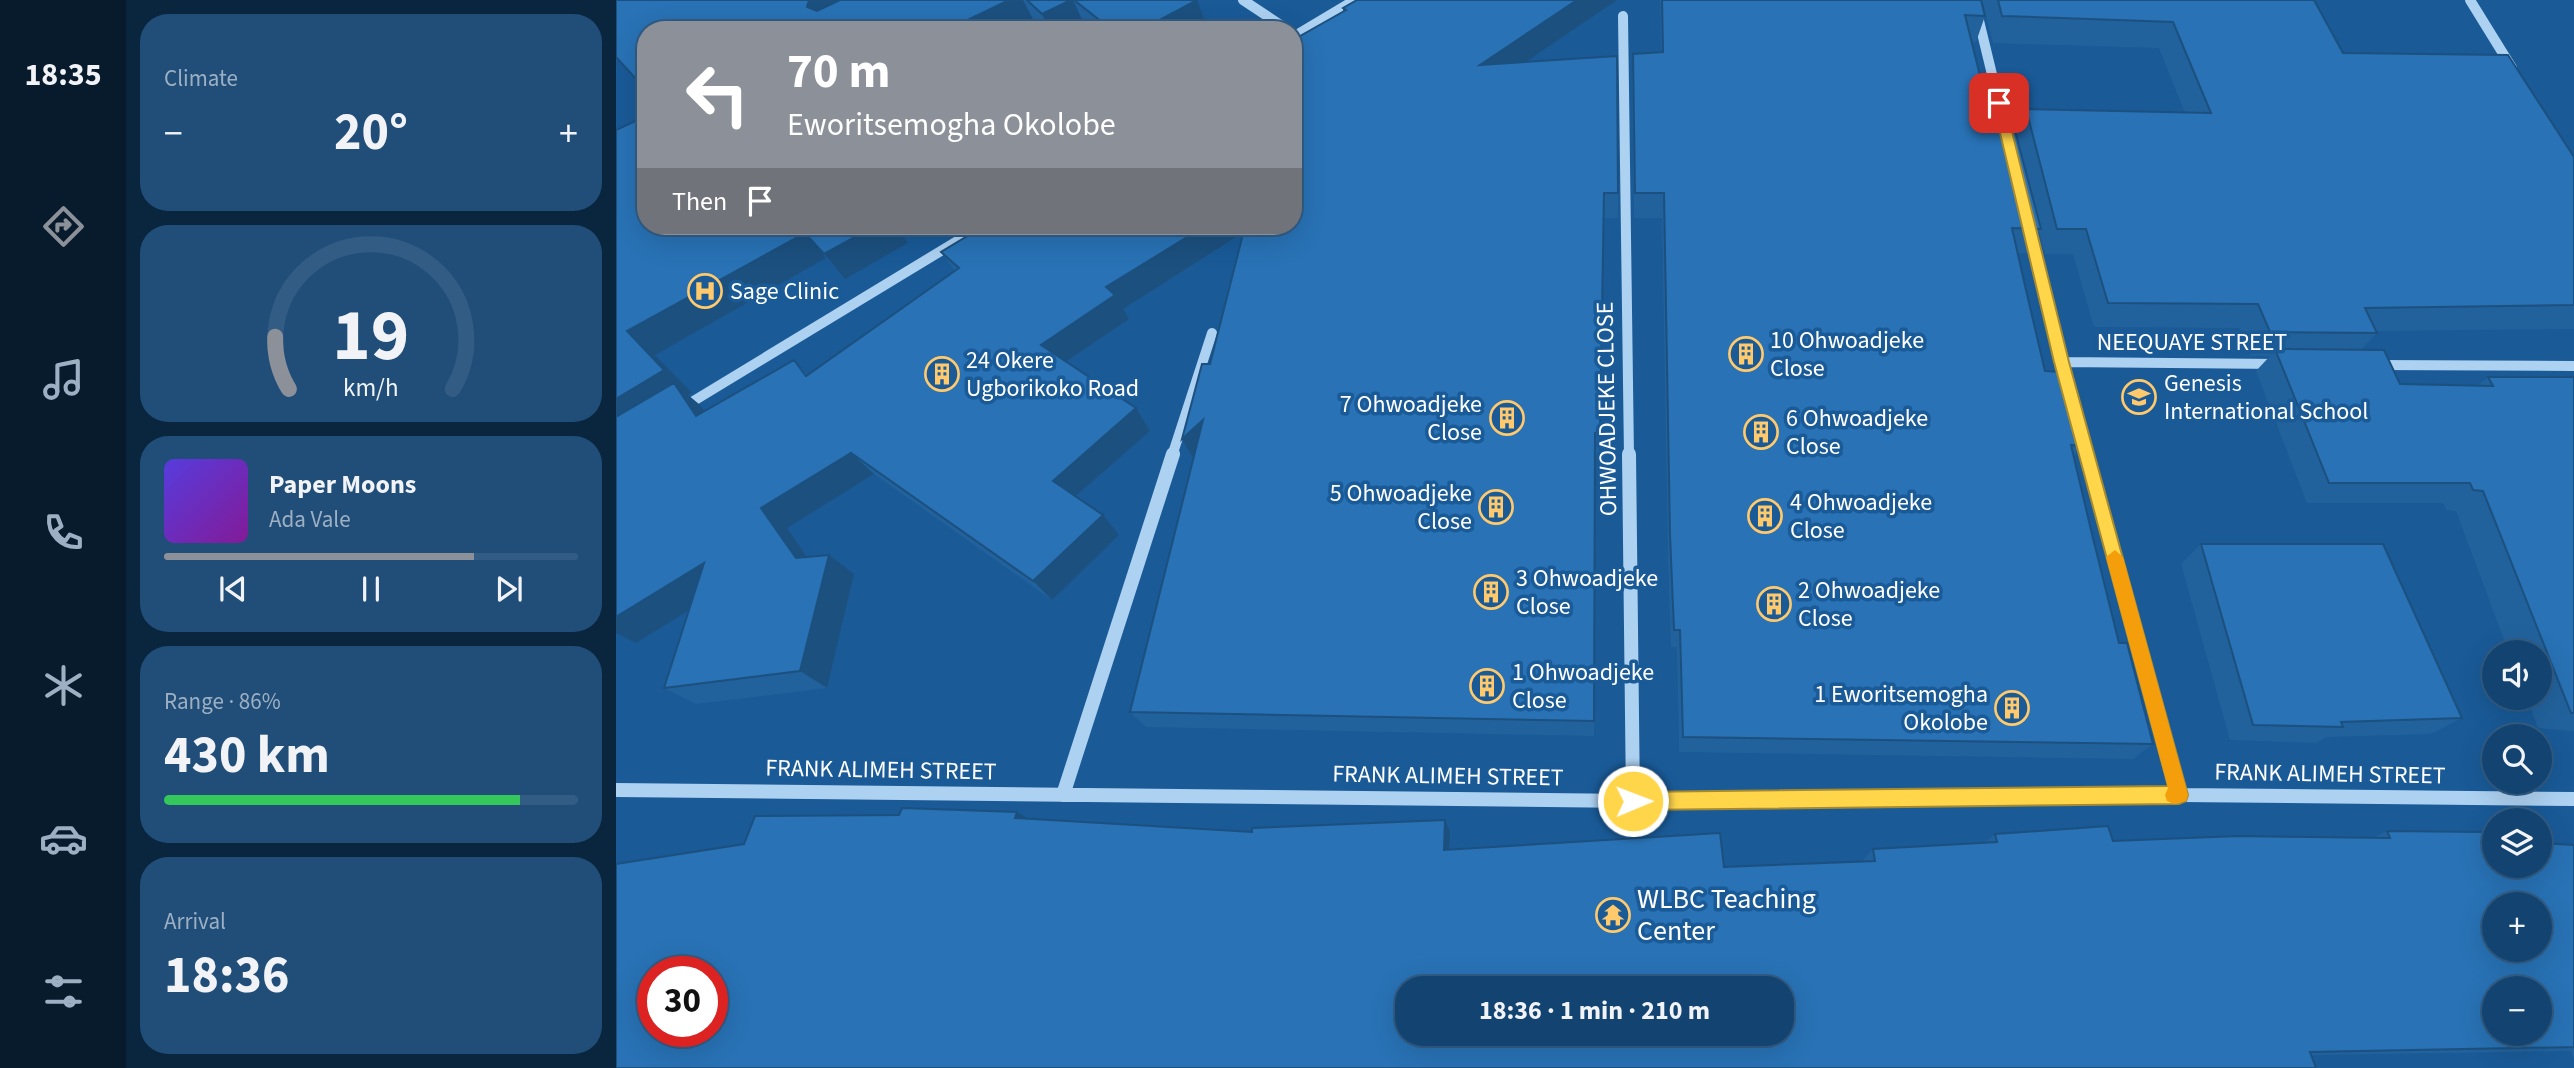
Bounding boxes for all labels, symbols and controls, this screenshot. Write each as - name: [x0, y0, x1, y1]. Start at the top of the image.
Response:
- text: 70 m: [787, 37, 891, 107]
- icon: left: [672, 49, 763, 140]
- text: 18:35: [24, 52, 102, 98]
- text: Climate: [164, 62, 238, 95]
- pin: [1969, 73, 2029, 133]
- icon: arrive: [1980, 84, 2018, 122]
- text: 20°: [334, 96, 408, 170]
- text: Eworitsemogha Okolobe: [787, 102, 1116, 148]
- text: −: [164, 107, 183, 161]
- text: +: [559, 107, 578, 161]
- icon: arrive: [741, 182, 779, 220]
- text: Then: [672, 183, 727, 220]
- icon: directions: [39, 202, 88, 251]
- hospital icon: Sage Clinic: [686, 272, 724, 310]
- place label: Sage Clinic: [730, 274, 839, 309]
- text: 19: [333, 285, 409, 389]
- street label: OHWOADJEKE CLOSE: [1588, 301, 1626, 517]
- place label: 10 Ohwoadjeke Close: [1770, 323, 1924, 386]
- street label: NEEQUAYE STREET: [2097, 325, 2287, 360]
- building icon: 10 Ohwoadjeke Close: [1727, 335, 1765, 373]
- place label: 24 Okere Ugborikoko Road: [966, 343, 1139, 406]
- icon: music: [39, 355, 88, 404]
- building icon: 24 Okere Ugborikoko Road: [923, 355, 961, 393]
- place label: Genesis International School: [2164, 366, 2368, 429]
- text: km/h: [343, 370, 399, 406]
- school or university icon: Genesis International School: [2120, 378, 2158, 416]
- place label: 7 Ohwoadjeke Close: [1340, 387, 1482, 450]
- building icon: 7 Ohwoadjeke Close: [1488, 399, 1526, 437]
- place label: 6 Ohwoadjeke Close: [1786, 401, 1928, 464]
- building icon: 6 Ohwoadjeke Close: [1742, 413, 1780, 451]
- text: Paper Moons: [269, 466, 416, 503]
- place label: 5 Ohwoadjeke Close: [1330, 476, 1472, 539]
- place label: 4 Ohwoadjeke Close: [1790, 485, 1932, 548]
- building icon: 5 Ohwoadjeke Close: [1477, 488, 1515, 526]
- building icon: 4 Ohwoadjeke Close: [1746, 497, 1784, 535]
- text: Ada Vale: [269, 503, 351, 536]
- icon: phone: [39, 508, 88, 557]
- place label: 3 Ohwoadjeke Close: [1516, 561, 1658, 624]
- icon: previous: [214, 570, 252, 608]
- icon: pause: [352, 570, 390, 608]
- icon: next: [490, 570, 528, 608]
- building icon: 3 Ohwoadjeke Close: [1472, 573, 1510, 611]
- place label: 2 Ohwoadjeke Close: [1798, 573, 1940, 636]
- building icon: 2 Ohwoadjeke Close: [1755, 585, 1793, 623]
- map controls: [2482, 640, 2552, 1046]
- button: sound: [2482, 640, 2552, 710]
- place label: 1 Ohwoadjeke Close: [1512, 655, 1654, 718]
- icon: climate: [39, 661, 88, 710]
- building icon: 1 Ohwoadjeke Close: [1468, 667, 1506, 705]
- place label: 1 Eworitsemogha Okolobe: [1814, 677, 1988, 740]
- text: Range · 86%: [164, 685, 281, 718]
- building icon: 1 Eworitsemogha Okolobe: [1993, 689, 2031, 727]
- text: 430 km: [164, 719, 330, 793]
- button: search: [2482, 724, 2552, 794]
- street label: FRANK ALIMEH STREET: [765, 750, 997, 790]
- street label: FRANK ALIMEH STREET: [2214, 754, 2446, 794]
- street label: FRANK ALIMEH STREET: [1332, 756, 1564, 796]
- position arrow: [1596, 764, 1670, 838]
- button: layers: [2482, 808, 2552, 878]
- icon: car: [39, 814, 88, 863]
- place label: WLBC Teaching Center: [1637, 879, 1816, 951]
- button: +: [2482, 892, 2552, 962]
- temple icon: WLBC Teaching Center: [1594, 896, 1632, 934]
- text: Arrival: [164, 905, 226, 938]
- text: 18:36: [164, 939, 289, 1013]
- speed limit sign: 30: [637, 956, 728, 1047]
- icon: filters: [39, 967, 88, 1016]
- button: −: [2482, 976, 2552, 1046]
- text: 18:36 · 1 min · 210 m: [1479, 992, 1710, 1029]

